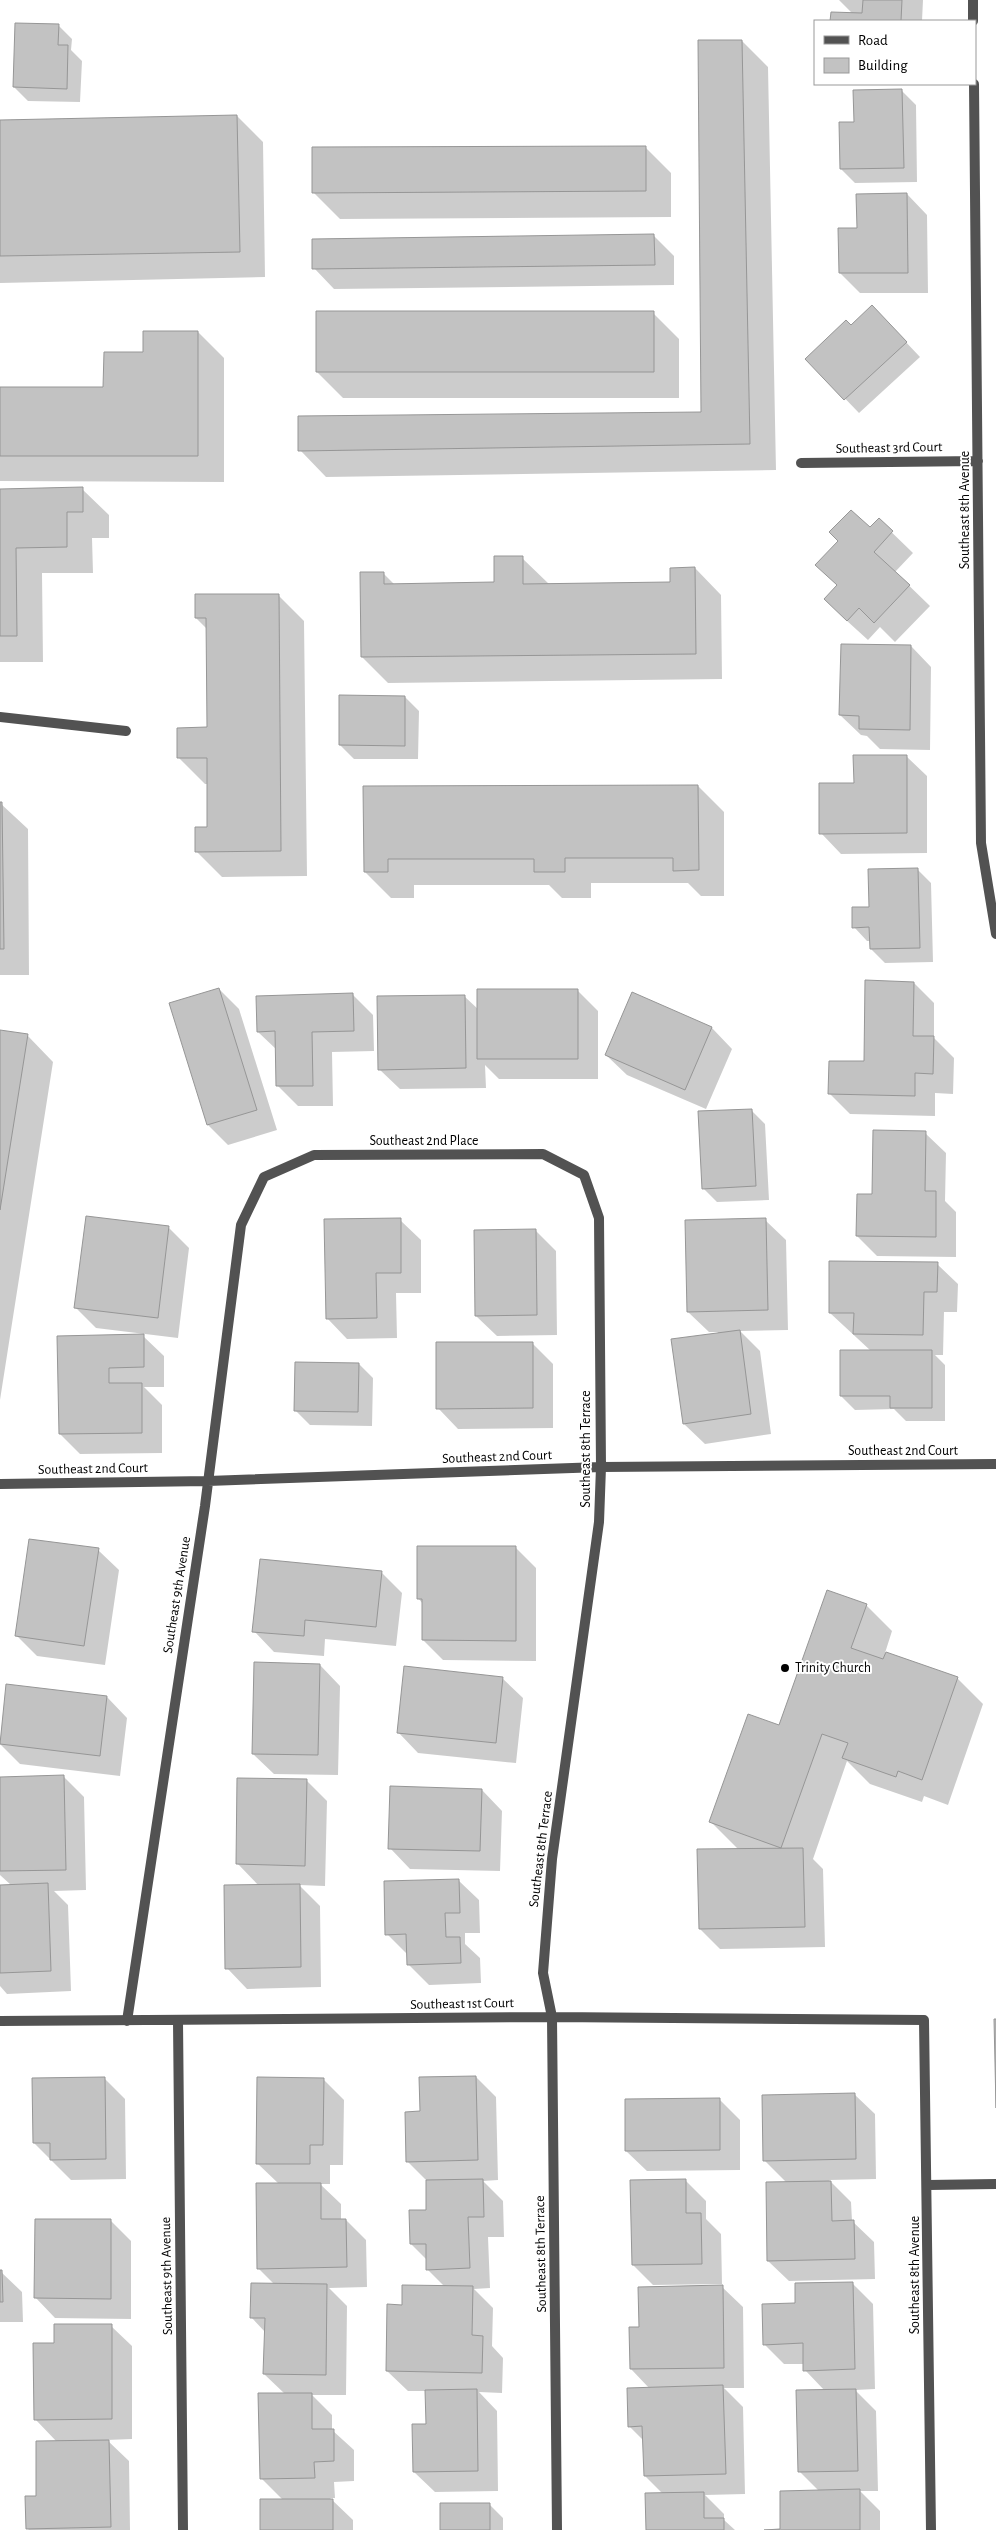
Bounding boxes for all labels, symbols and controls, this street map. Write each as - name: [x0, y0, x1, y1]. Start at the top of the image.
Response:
- legend: [814, 20, 976, 85]
- text: Road: [858, 33, 888, 48]
- text: Building: [858, 58, 908, 73]
- street label: Southeast 3rd Court: [836, 440, 943, 456]
- street label: Southeast 8th Avenue: [958, 451, 972, 569]
- street label: Southeast 2nd Place: [369, 1134, 479, 1148]
- street label: Southeast 8th Terrace: [579, 1390, 593, 1508]
- street label: Southeast 2nd Court: [848, 1444, 959, 1458]
- street label: Southeast 2nd Court: [442, 1448, 553, 1466]
- street label: Southeast 2nd Court: [38, 1461, 149, 1477]
- street label: Southeast 9th Avenue: [161, 1535, 193, 1655]
- place label: Trinity Church: [795, 1661, 871, 1675]
- marker: Trinity Church: [779, 1662, 791, 1674]
- street label: Southeast 8th Terrace: [527, 1790, 555, 1908]
- street label: Southeast 1st Court: [410, 1996, 514, 2012]
- street label: Southeast 8th Terrace: [533, 2195, 549, 2313]
- street label: Southeast 8th Avenue: [908, 2216, 922, 2334]
- street label: Southeast 9th Avenue: [159, 2217, 175, 2335]

